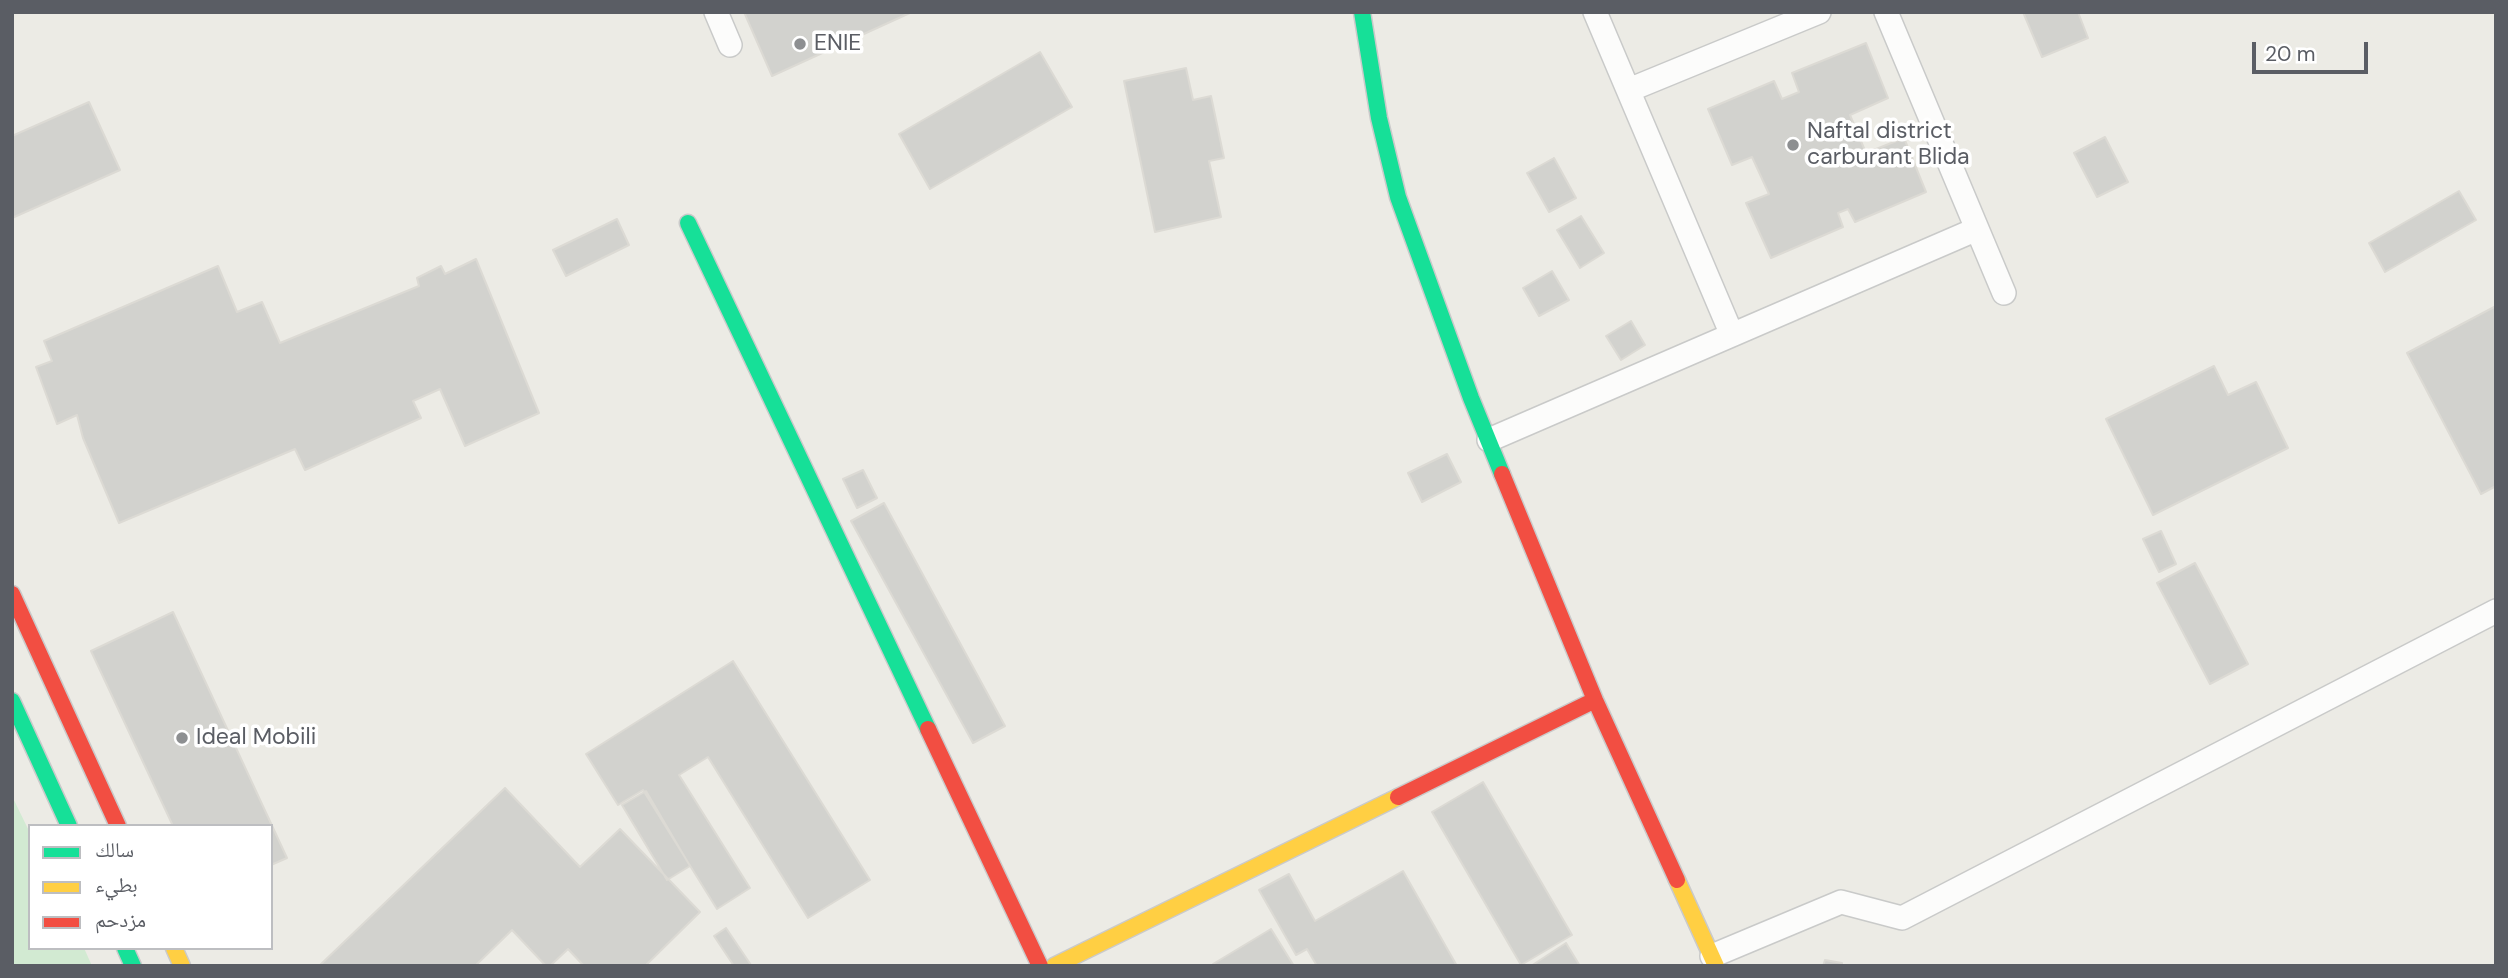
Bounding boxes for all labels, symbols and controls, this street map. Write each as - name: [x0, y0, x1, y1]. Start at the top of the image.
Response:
- scale bar: [2256, 28, 2372, 72]
- place label: ENIE: [814, 30, 861, 58]
- marker: ENIE: [792, 36, 808, 52]
- text: 20 m: [2265, 40, 2316, 68]
- place label: Naftal district carburant Blida: [1807, 118, 1970, 172]
- marker: Naftal district carburant Blida: [1785, 137, 1801, 153]
- place label: Ideal Mobili: [196, 724, 316, 752]
- marker: Ideal Mobili: [174, 730, 190, 746]
- legend: [28, 824, 273, 950]
- text: سالك: [95, 836, 134, 864]
- text: بطيء: [95, 871, 138, 899]
- text: مزدحم: [95, 906, 146, 934]

